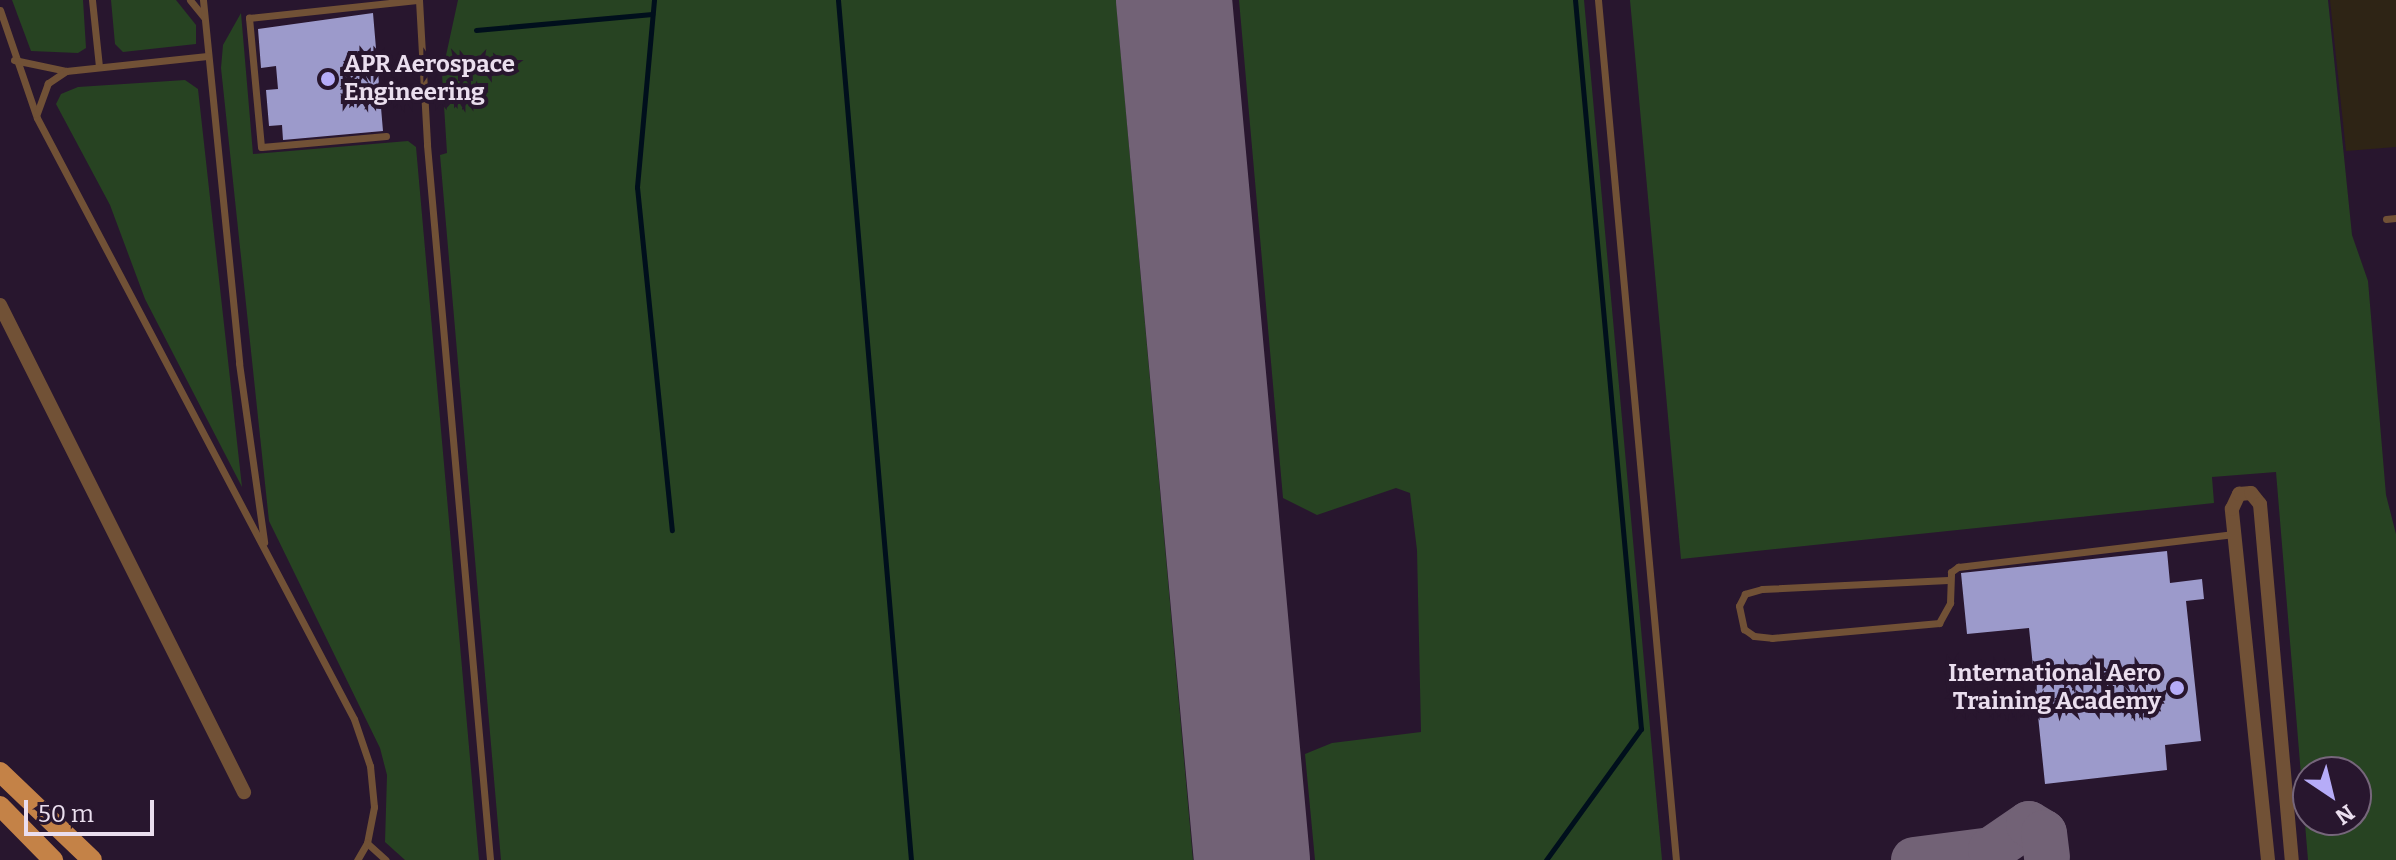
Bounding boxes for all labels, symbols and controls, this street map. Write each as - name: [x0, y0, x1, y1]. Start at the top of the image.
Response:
- place label: APR Aerospace Engineering: [344, 51, 515, 107]
- marker: APR Aerospace Engineering: [319, 70, 337, 88]
- place label: International Aero Training Academy: [1948, 660, 2161, 716]
- marker: International Aero Training Academy: [2168, 679, 2186, 697]
- north arrow: [2292, 756, 2372, 836]
- scale bar: [28, 784, 158, 834]
- text: N: [2330, 798, 2360, 830]
- text: 50 m: [38, 800, 94, 828]

